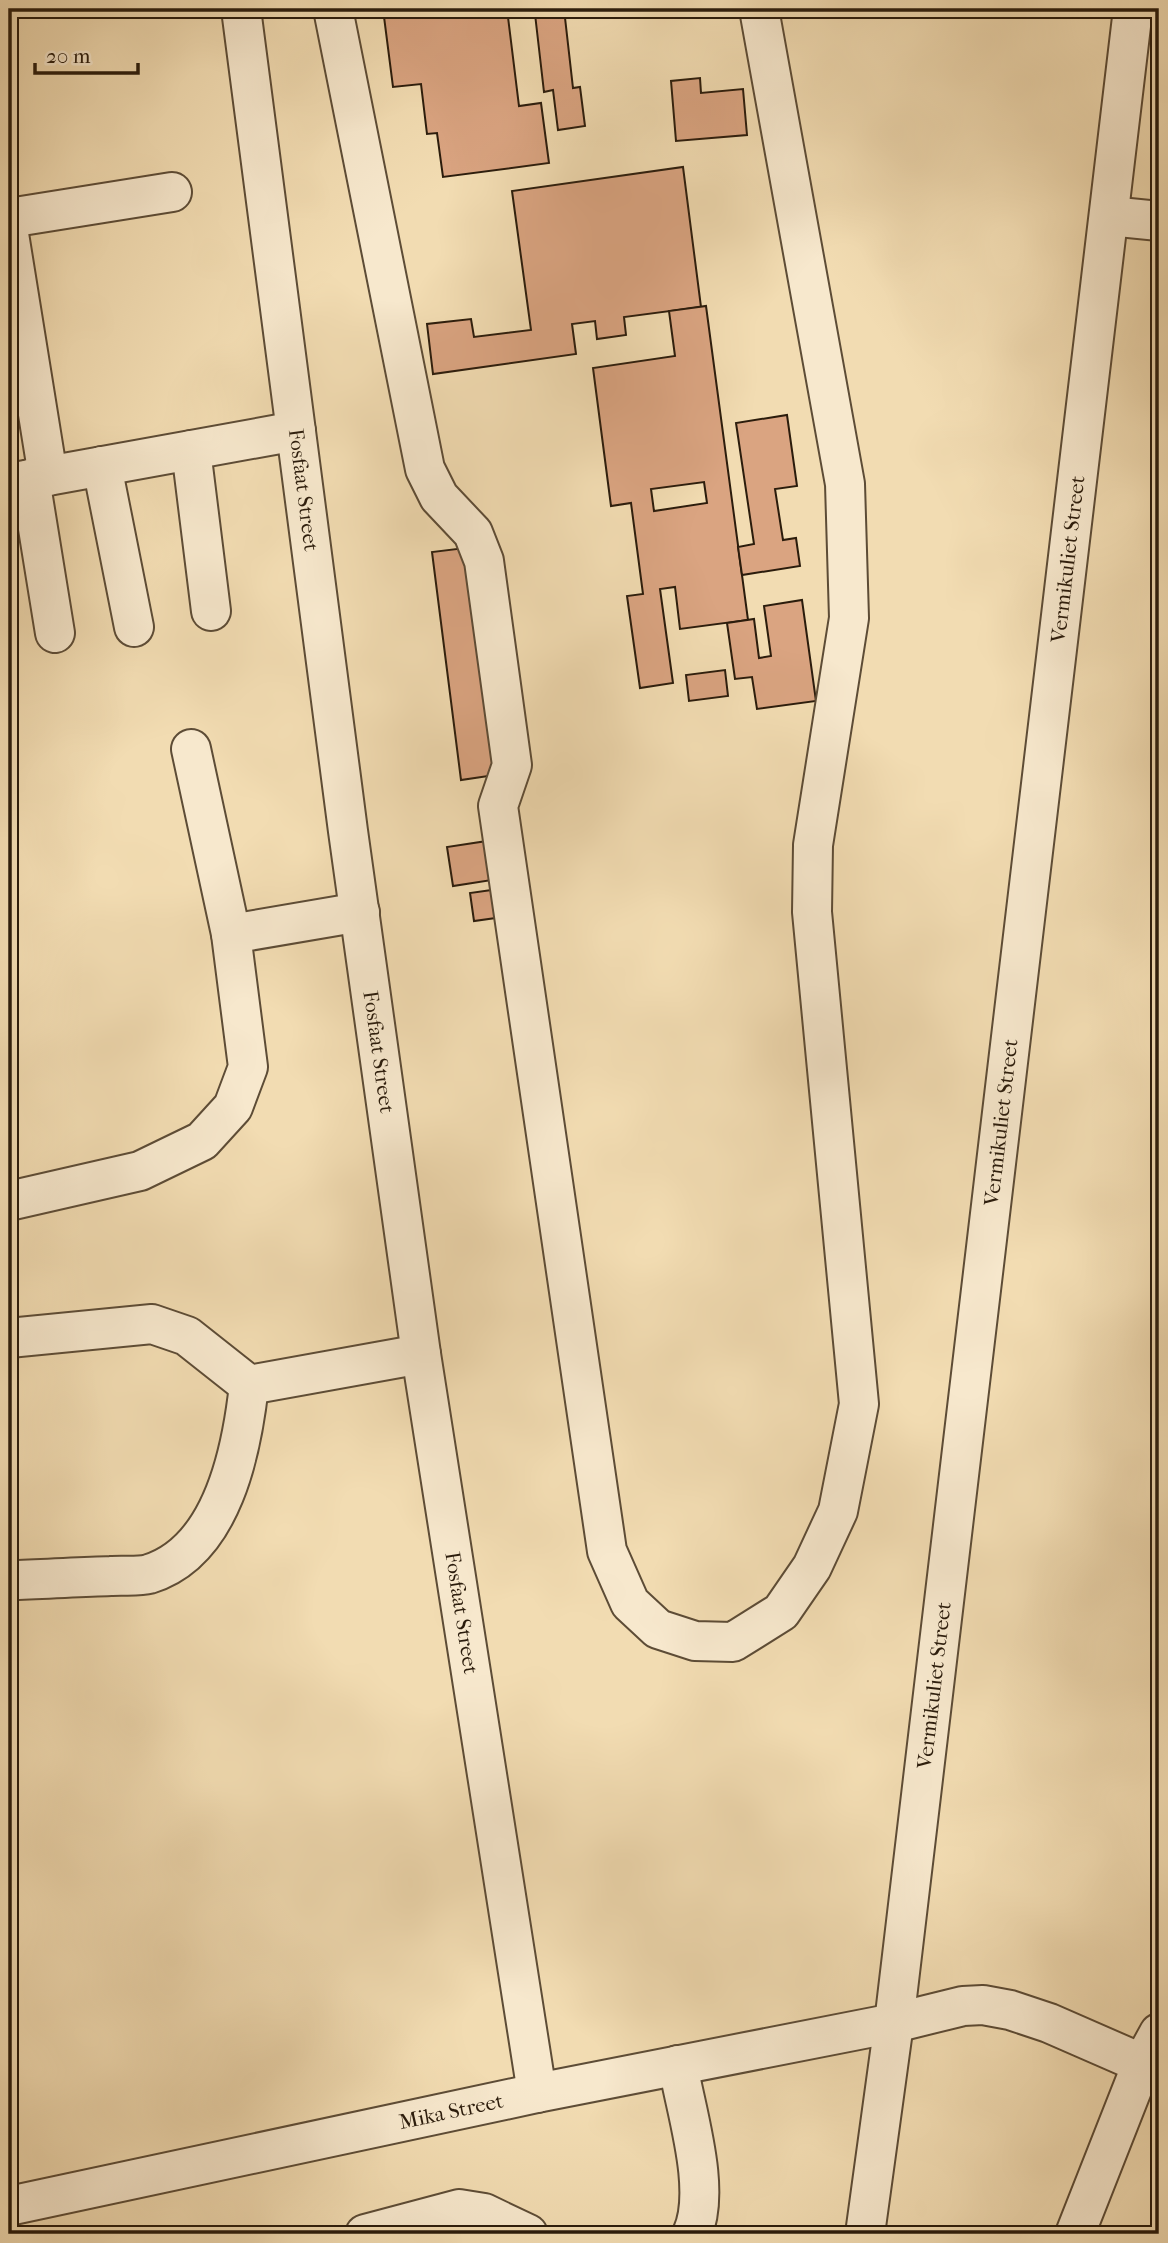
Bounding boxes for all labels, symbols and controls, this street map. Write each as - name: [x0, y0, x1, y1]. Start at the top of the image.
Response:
- scale bar: [35, 32, 138, 76]
- text: 20 m: [46, 44, 91, 68]
- street label: Fosfaat Street: [284, 427, 324, 553]
- street label: Vermikuliet Street: [1046, 474, 1090, 645]
- street label: Fosfaat Street: [358, 989, 399, 1115]
- street label: Vermikuliet Street: [979, 1037, 1023, 1208]
- street label: Fosfaat Street: [440, 1550, 483, 1676]
- street label: Vermikuliet Street: [912, 1600, 956, 1771]
- street label: Mika Street: [397, 2088, 506, 2134]

